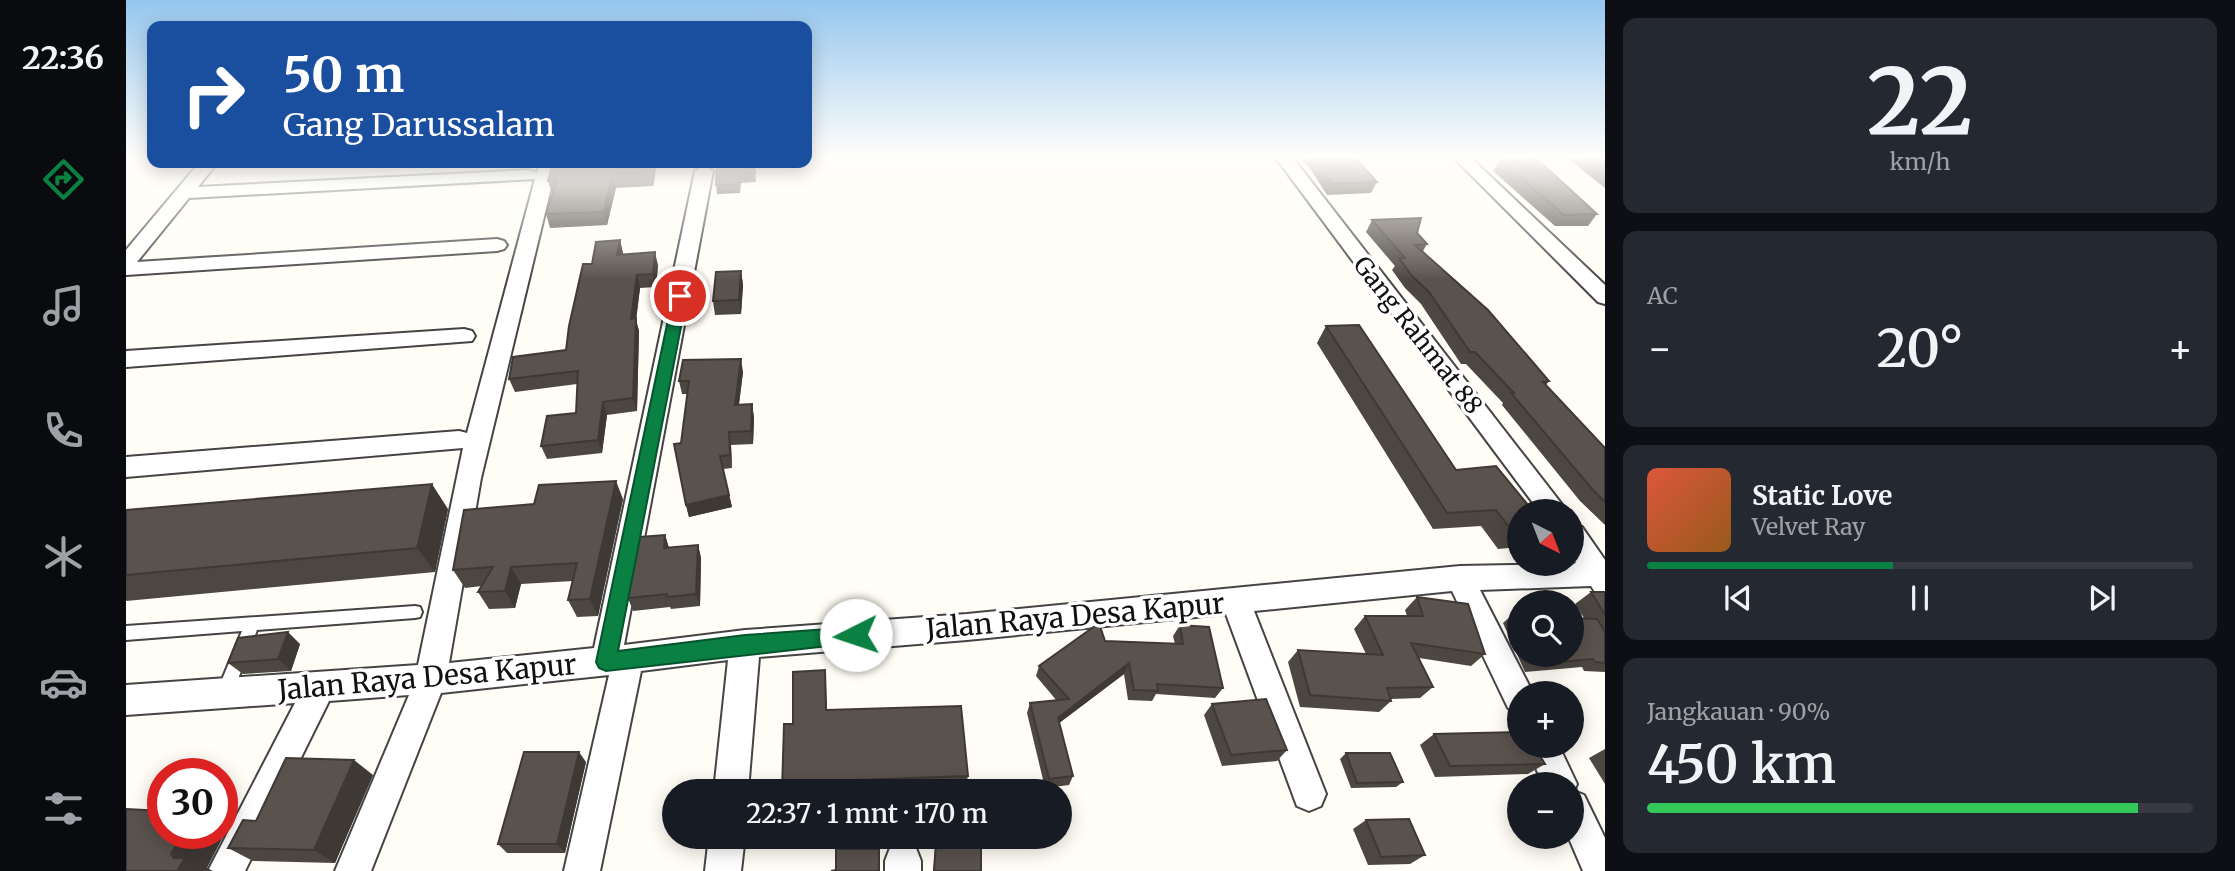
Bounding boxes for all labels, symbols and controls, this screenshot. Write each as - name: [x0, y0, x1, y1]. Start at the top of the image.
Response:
- text: 22:36: [22, 38, 104, 78]
- text: 50 m: [283, 44, 404, 105]
- text: 22: [1867, 44, 1973, 159]
- icon: right: [168, 49, 259, 140]
- text: Gang Darussalam: [283, 105, 555, 145]
- text: km/h: [1890, 147, 1950, 176]
- icon: directions: [39, 155, 88, 204]
- street label: Gang Rahmat 88: [1347, 250, 1489, 420]
- pin: [650, 266, 710, 326]
- icon: arrive: [661, 277, 699, 315]
- icon: music: [39, 281, 88, 330]
- text: AC: [1647, 281, 1678, 310]
- text: 20°: [1877, 316, 1963, 381]
- text: −: [1647, 325, 1672, 372]
- text: +: [2168, 325, 2193, 372]
- icon: phone: [39, 406, 88, 455]
- text: Static Love: [1752, 479, 1892, 512]
- north arrow: [1507, 499, 1584, 576]
- map controls: [1507, 499, 1584, 849]
- text: Velvet Ray: [1752, 512, 1865, 541]
- icon: climate: [39, 532, 88, 581]
- icon: previous: [1719, 579, 1757, 617]
- icon: pause: [1901, 579, 1939, 617]
- icon: next: [2083, 579, 2121, 617]
- street label: Jalan Raya Desa Kapur: [923, 585, 1226, 647]
- button: search: [1507, 590, 1584, 667]
- position arrow: [819, 598, 893, 672]
- street label: Jalan Raya Desa Kapur: [275, 646, 578, 708]
- icon: car: [39, 658, 88, 707]
- button: +: [1507, 681, 1584, 758]
- text: Jangkauan · 90%: [1647, 697, 1830, 726]
- text: 450 km: [1647, 732, 1836, 797]
- speed limit sign: 30: [147, 758, 238, 849]
- button: −: [1507, 772, 1584, 849]
- icon: filters: [39, 784, 88, 833]
- text: 22:37 · 1 mnt · 170 m: [746, 797, 988, 830]

